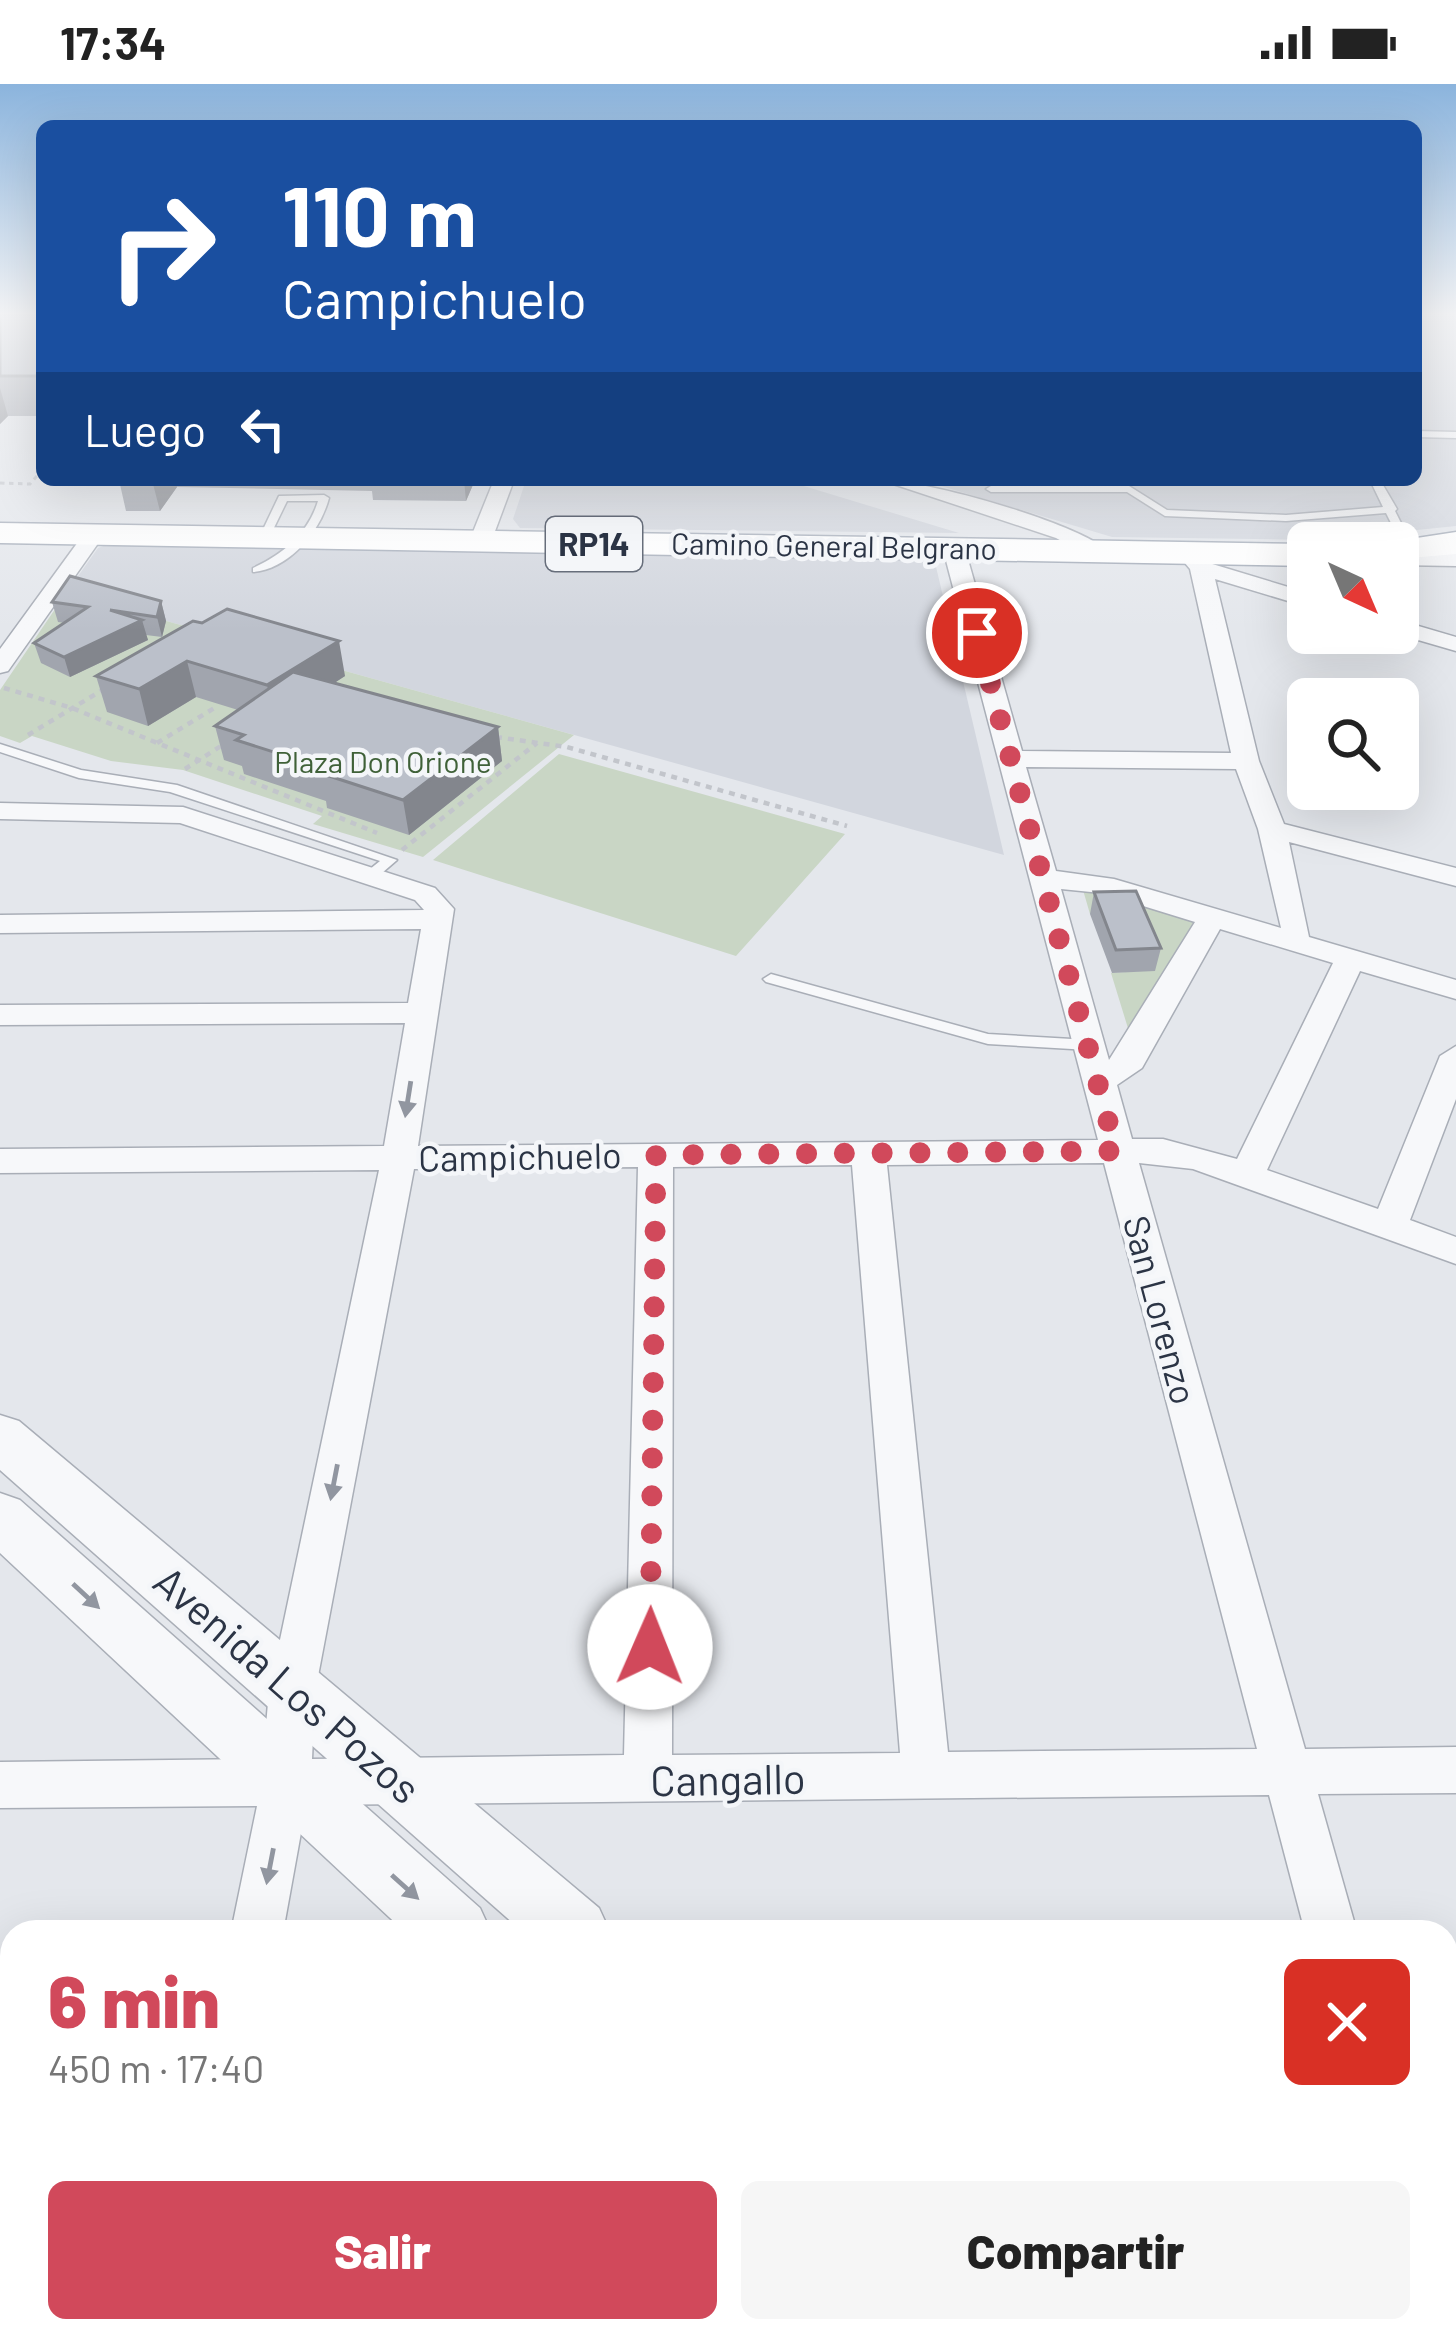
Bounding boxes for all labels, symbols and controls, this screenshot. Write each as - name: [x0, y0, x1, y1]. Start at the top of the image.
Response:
- text: 17:34: [60, 15, 166, 69]
- text: 110 m: [282, 163, 477, 264]
- icon: right: [84, 168, 240, 324]
- text: Campichuelo: [282, 265, 587, 330]
- icon: left: [230, 396, 296, 462]
- text: Luego: [84, 402, 206, 456]
- road number: RP14: [546, 517, 642, 571]
- north arrow: [1287, 522, 1419, 654]
- map controls: [1287, 522, 1419, 810]
- street label: Camino General Belgrano: [671, 524, 997, 566]
- pin: [926, 582, 1028, 684]
- icon: arrive: [944, 600, 1010, 666]
- button: search: [1287, 678, 1419, 810]
- park label: Plaza Don Orione: [274, 743, 492, 779]
- one-way arrow: [399, 1081, 418, 1118]
- street label: Campichuelo: [418, 1132, 622, 1179]
- street label: San Lorenzo: [1116, 1211, 1207, 1408]
- one-way arrow: [324, 1463, 343, 1501]
- street label: Avenida Los Pozos: [145, 1554, 432, 1813]
- one-way arrow: [71, 1582, 100, 1610]
- position arrow: [587, 1584, 713, 1710]
- street label: Cangallo: [650, 1752, 806, 1805]
- one-way arrow: [260, 1848, 279, 1885]
- one-way arrow: [391, 1873, 420, 1900]
- text: 6 min: [48, 1956, 220, 2042]
- button: close: [1284, 1959, 1410, 2085]
- text: 450 m · 17:40: [48, 2044, 264, 2091]
- button: Salir: [48, 2181, 717, 2319]
- button: Compartir: [741, 2181, 1410, 2319]

